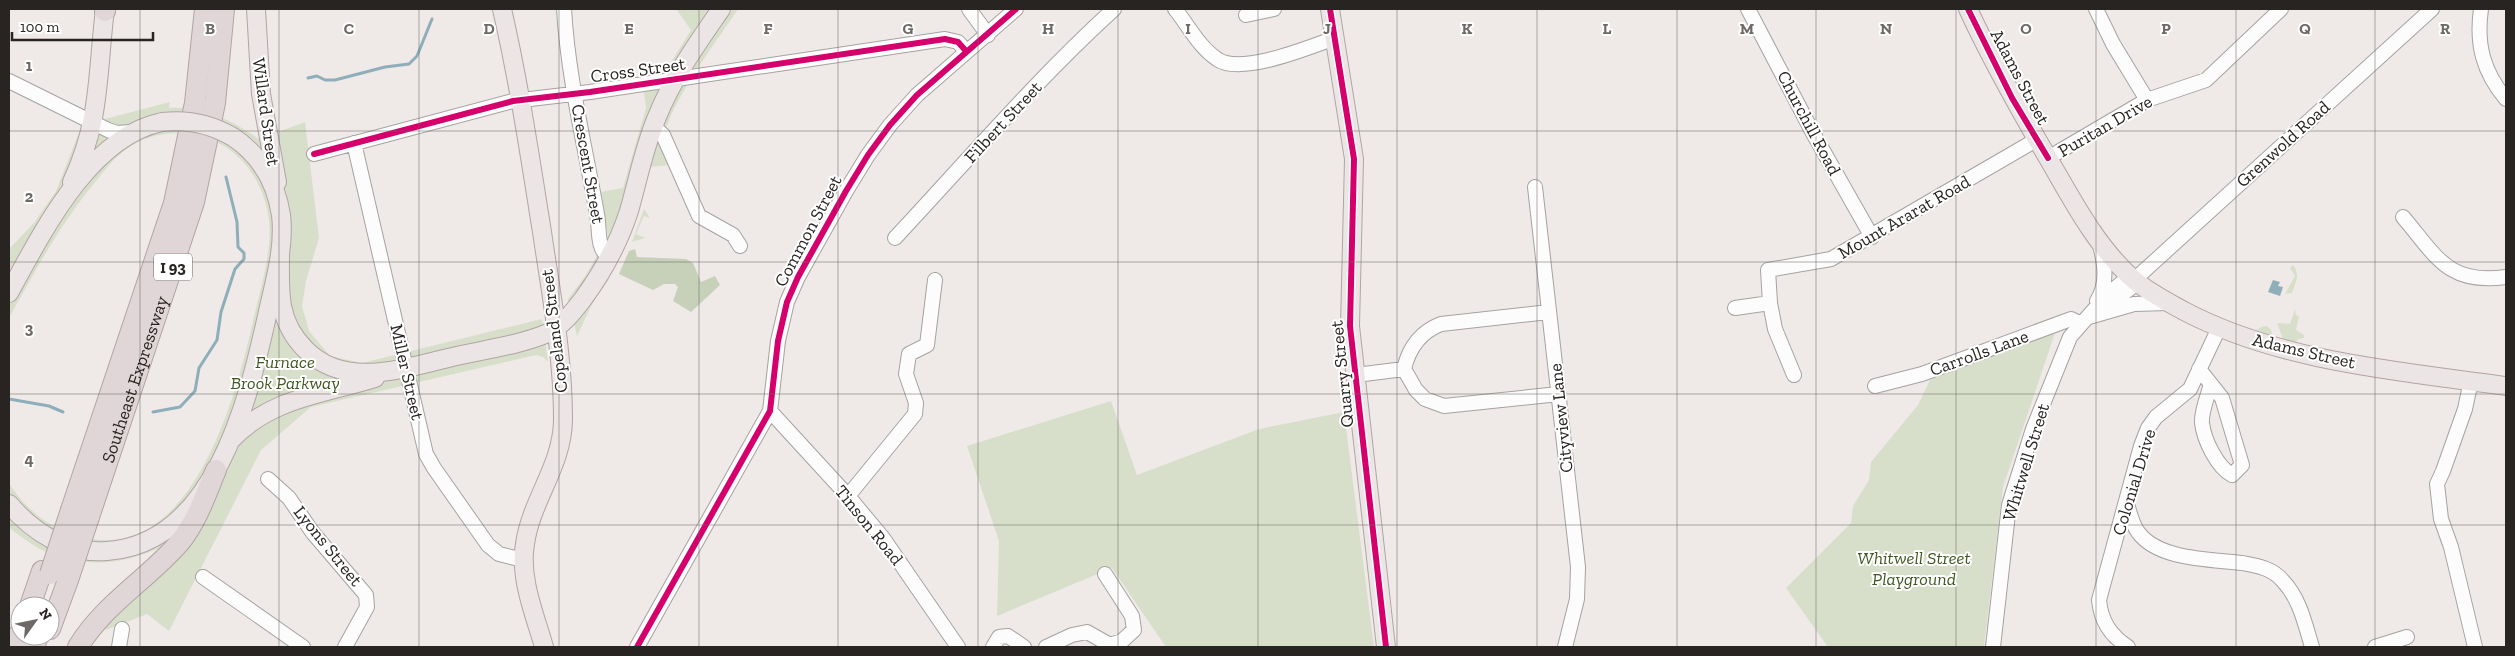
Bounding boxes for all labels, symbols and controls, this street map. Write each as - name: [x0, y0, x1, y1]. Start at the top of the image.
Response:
- scale bar: [12, 10, 154, 42]
- text: 100 m: [20, 18, 59, 36]
- text: B: [205, 19, 215, 38]
- text: C: [344, 19, 354, 38]
- text: D: [483, 19, 495, 38]
- text: E: [624, 19, 634, 38]
- text: F: [763, 19, 773, 38]
- text: G: [903, 19, 914, 38]
- text: H: [1042, 19, 1054, 38]
- text: I: [1185, 19, 1191, 38]
- text: J: [1323, 19, 1331, 38]
- text: K: [1462, 19, 1473, 38]
- text: L: [1603, 19, 1612, 38]
- text: M: [1740, 19, 1754, 38]
- text: N: [1880, 19, 1892, 38]
- text: O: [2020, 19, 2032, 38]
- text: P: [2161, 19, 2171, 38]
- text: Q: [2299, 19, 2311, 38]
- text: R: [2440, 19, 2451, 38]
- street label: Adams Street: [1986, 25, 2054, 129]
- street label: Cross Street: [589, 52, 687, 88]
- text: 1: [26, 56, 33, 75]
- street label: Willard Street: [248, 57, 285, 168]
- street label: Churchill Road: [1772, 67, 1846, 179]
- street label: Filbert Street: [960, 76, 1047, 167]
- street label: Puritan Drive: [2054, 90, 2156, 162]
- street label: Grenwold Road: [2232, 96, 2335, 192]
- street label: Crescent Street: [567, 103, 609, 226]
- street label: Mount Ararat Road: [1834, 170, 1974, 264]
- street label: Common Street: [769, 171, 847, 290]
- text: 2: [25, 187, 34, 206]
- road number: I 93: [154, 253, 192, 280]
- street label: Copeland Street: [535, 268, 572, 394]
- street label: Southeast Expressway: [97, 292, 173, 466]
- text: 3: [25, 319, 34, 338]
- street label: Quarry Street: [1325, 319, 1359, 429]
- street label: Miller Street: [385, 322, 429, 422]
- street label: Carrolls Lane: [1927, 325, 2031, 381]
- street label: Adams Street: [2250, 328, 2358, 374]
- park label: Furnace Brook Parkway: [230, 351, 340, 394]
- street label: Cityview Lane: [1544, 362, 1578, 474]
- street label: Whitwell Street: [1998, 400, 2054, 523]
- street label: Colonial Drive: [2107, 426, 2161, 538]
- text: 4: [24, 450, 34, 469]
- street label: Tinson Road: [830, 480, 908, 570]
- street label: Lyons Street: [289, 501, 367, 591]
- park label: Whitwell Street Playground: [1857, 547, 1971, 590]
- north arrow: [10, 596, 60, 646]
- text: N: [35, 605, 56, 624]

